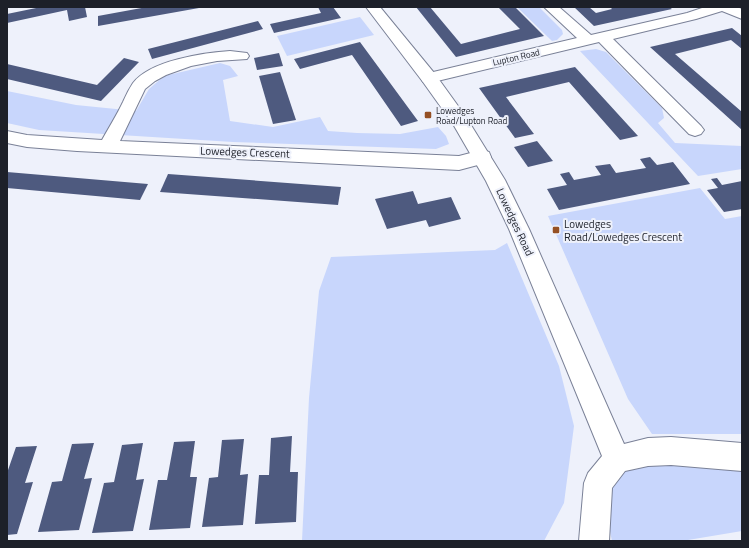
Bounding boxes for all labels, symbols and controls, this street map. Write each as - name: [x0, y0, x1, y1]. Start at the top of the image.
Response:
- street label: Lupton Road: [491, 45, 541, 69]
- place label: Lowedges Road/Lupton Road: [436, 104, 507, 127]
- marker: Lowedges Road/Lupton Road: [423, 110, 433, 120]
- street label: Lowedges Crescent: [200, 142, 290, 162]
- street label: Lowedges Road: [492, 185, 538, 259]
- place label: Lowedges Road/Lowedges Crescent: [564, 216, 682, 245]
- marker: Lowedges Road/Lowedges Crescent: [551, 225, 561, 235]

